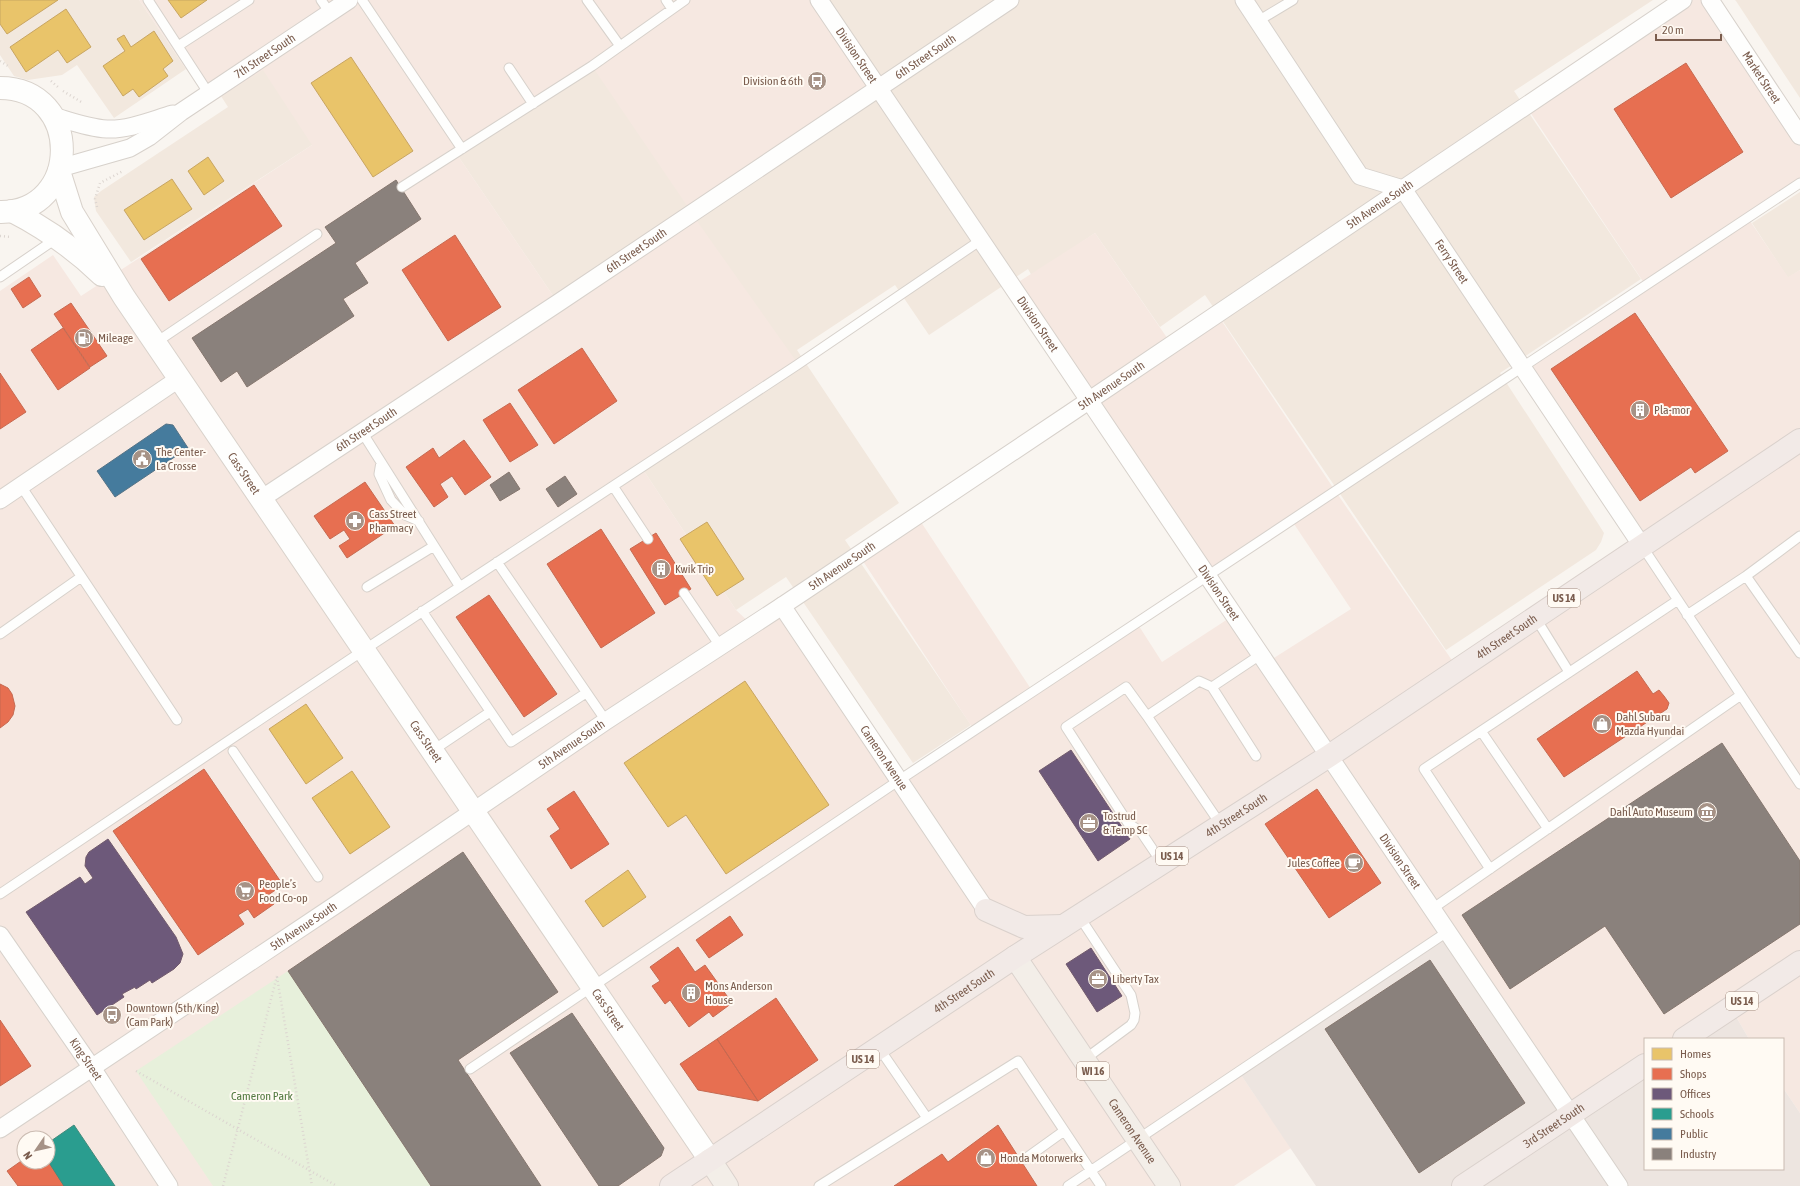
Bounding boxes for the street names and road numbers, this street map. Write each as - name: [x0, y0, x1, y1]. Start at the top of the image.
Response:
- street label: Division Street: [833, 25, 880, 86]
- street label: 7th Street South: [232, 31, 298, 82]
- street label: 6th Street South: [892, 31, 958, 82]
- street label: Market Street: [1739, 49, 1784, 107]
- street label: 5th Avenue South: [1344, 177, 1416, 232]
- street label: 6th Street South: [603, 225, 669, 276]
- street label: Ferry Street: [1432, 237, 1472, 287]
- street label: Division Street: [1014, 294, 1062, 355]
- street label: 5th Avenue South: [1075, 358, 1147, 413]
- street label: 6th Street South: [333, 404, 399, 455]
- street label: Cass Street: [225, 450, 263, 498]
- street label: 5th Avenue South: [806, 539, 878, 593]
- street label: Division Street: [1195, 562, 1243, 624]
- road number: US 14: [1548, 589, 1580, 607]
- street label: 4th Street South: [1474, 611, 1540, 662]
- street label: 5th Avenue South: [536, 717, 608, 772]
- street label: Cass Street: [407, 718, 445, 766]
- street label: Cameron Avenue: [857, 723, 911, 793]
- street label: 4th Street South: [1203, 790, 1270, 840]
- street label: Division Street: [1376, 831, 1424, 892]
- road number: US 14: [1156, 847, 1188, 865]
- street label: 5th Avenue South: [268, 899, 340, 954]
- street label: 4th Street South: [931, 966, 997, 1016]
- street label: Cass Street: [589, 986, 627, 1034]
- road number: US 14: [1726, 992, 1758, 1010]
- street label: King Street: [67, 1036, 105, 1083]
- road number: US 14: [847, 1050, 879, 1068]
- road number: WI 16: [1077, 1062, 1109, 1080]
- street label: Cameron Avenue: [1105, 1096, 1159, 1166]
- street label: 3rd Street South: [1521, 1100, 1587, 1151]

